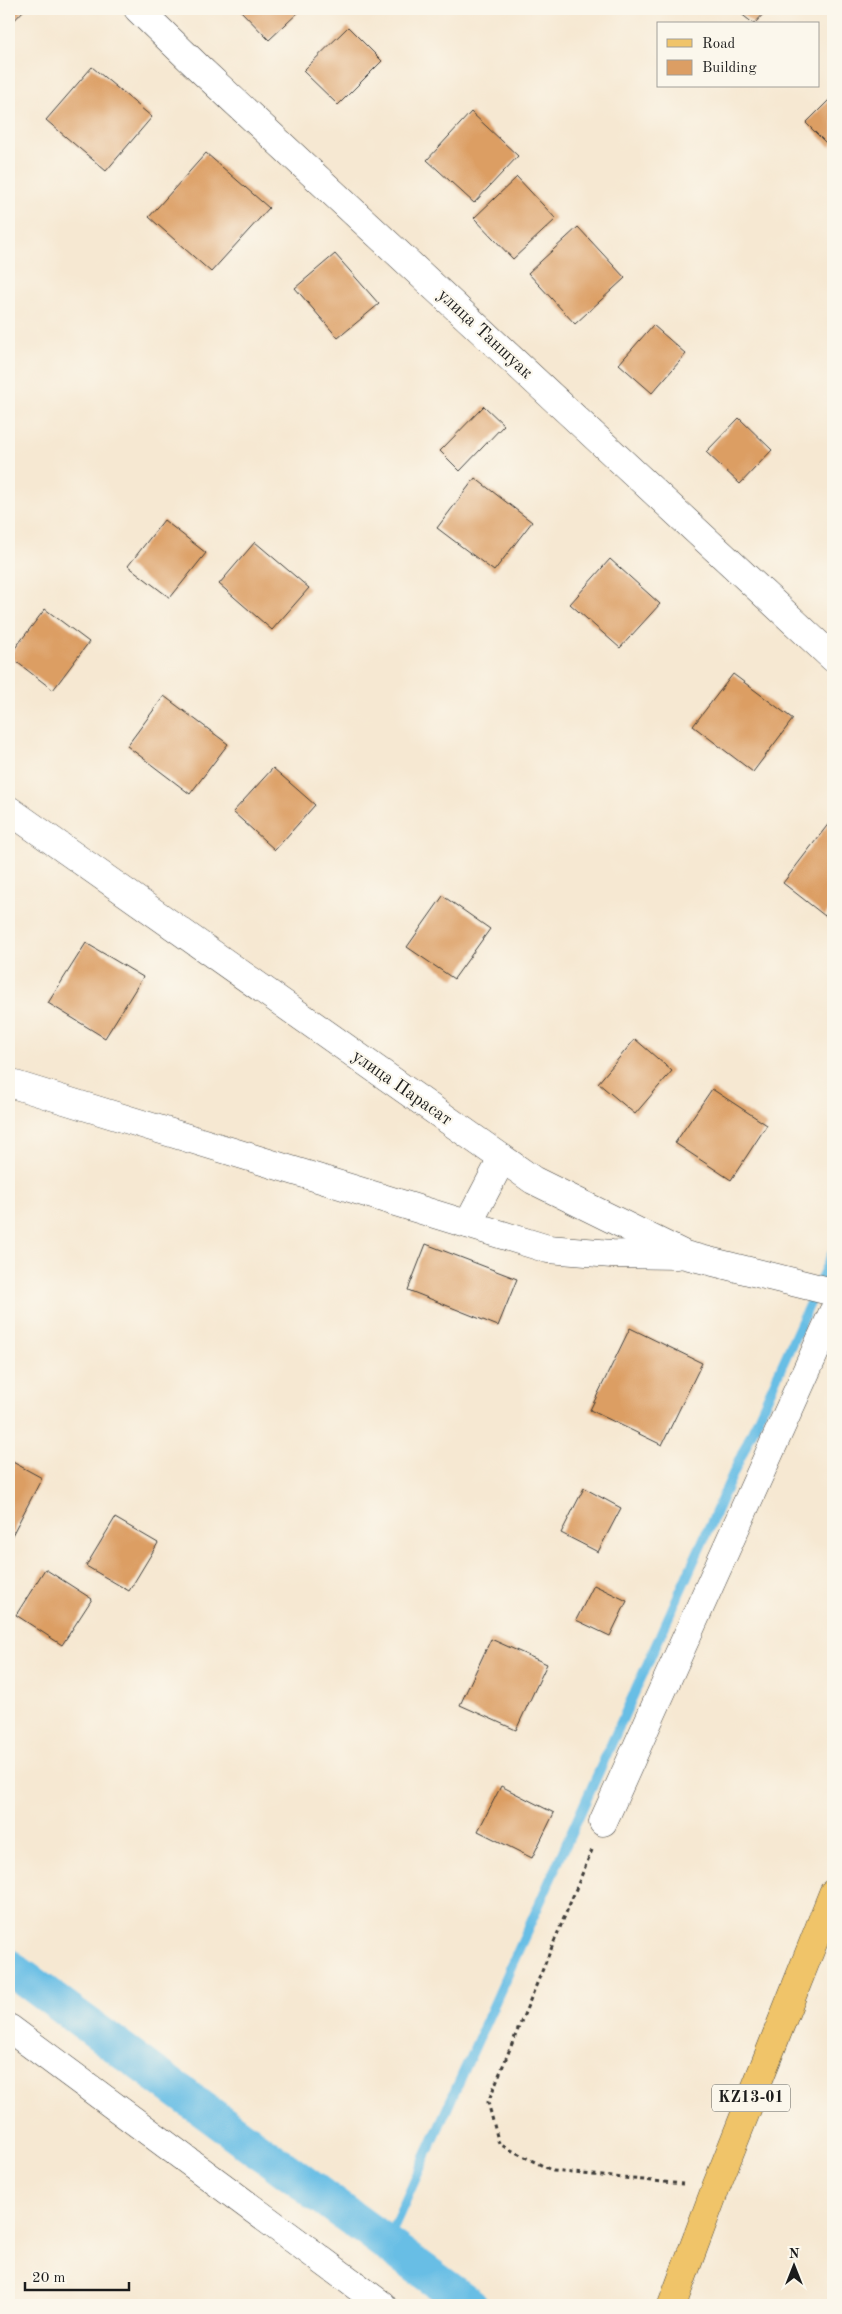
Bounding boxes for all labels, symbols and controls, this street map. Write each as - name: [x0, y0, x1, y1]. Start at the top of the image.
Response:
- legend: [657, 22, 820, 88]
- text: Road: [702, 37, 736, 52]
- text: Building: [702, 61, 757, 76]
- street label: улица Таншуак: [434, 286, 536, 382]
- street label: улица Парасат: [349, 1047, 455, 1129]
- road number: KZ13-01: [712, 2084, 790, 2112]
- north arrow: [770, 2242, 820, 2292]
- text: N: [789, 2247, 800, 2261]
- scale bar: [25, 2259, 129, 2291]
- text: 20 m: [32, 2271, 66, 2286]

